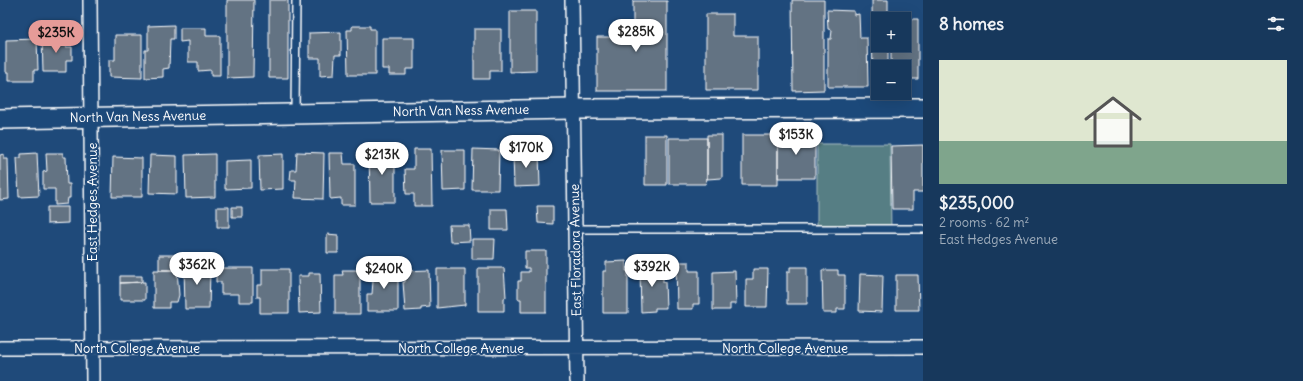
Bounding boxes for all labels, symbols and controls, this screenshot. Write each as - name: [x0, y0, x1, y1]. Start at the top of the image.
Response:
- map controls: [871, 12, 911, 100]
- button: +: [871, 12, 911, 52]
- text: 8 homes: [939, 13, 1004, 35]
- icon: filters: [1265, 13, 1287, 35]
- pin: $285K: [608, 19, 664, 53]
- pin: $235K: [28, 20, 84, 54]
- text: $285K: [617, 23, 655, 40]
- text: $235K: [37, 24, 75, 41]
- button: −: [871, 60, 911, 100]
- icon: home: [1077, 86, 1149, 158]
- street label: North Van Ness Avenue: [393, 101, 529, 120]
- street label: North Van Ness Avenue: [70, 107, 206, 126]
- pin: $153K: [768, 122, 824, 156]
- text: $153K: [778, 126, 814, 143]
- pin: $170K: [498, 135, 554, 169]
- text: $170K: [508, 139, 544, 156]
- street label: East Hedges Avenue: [84, 142, 101, 262]
- pin: $213K: [354, 142, 410, 176]
- text: $213K: [365, 146, 399, 163]
- street label: East Floradora Avenue: [566, 184, 585, 316]
- text: $235,000: [939, 192, 1014, 214]
- text: 2 rooms · 62 m²: [939, 214, 1029, 231]
- text: East Hedges Avenue: [939, 231, 1058, 248]
- pin: $362K: [169, 252, 225, 286]
- pin: $392K: [624, 254, 680, 288]
- text: $362K: [178, 256, 216, 273]
- pin: $240K: [356, 256, 412, 290]
- text: $392K: [633, 258, 671, 275]
- text: $240K: [365, 260, 403, 277]
- street label: North College Avenue: [74, 340, 200, 357]
- street label: North College Avenue: [398, 340, 524, 357]
- street label: North College Avenue: [722, 340, 848, 357]

